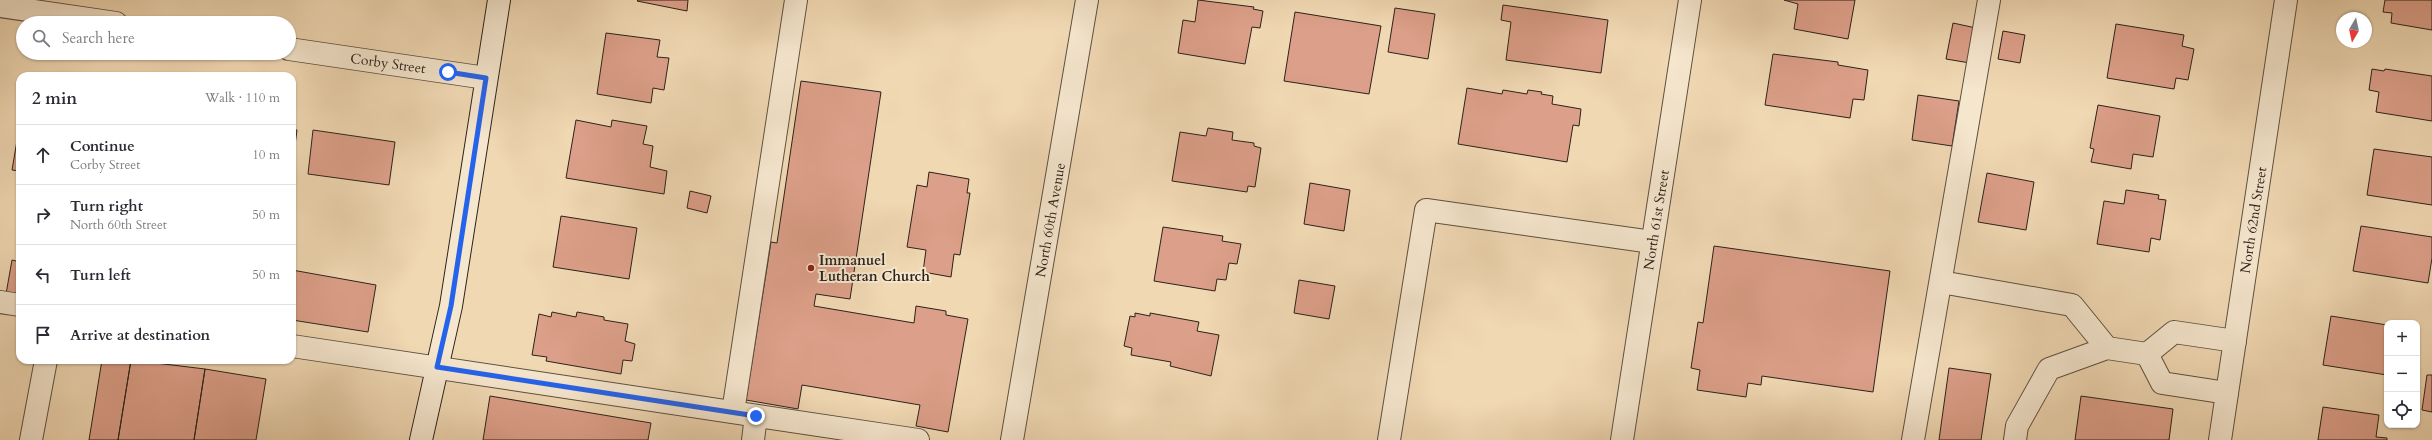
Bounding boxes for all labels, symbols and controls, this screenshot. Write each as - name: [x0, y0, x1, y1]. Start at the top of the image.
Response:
- north arrow: [2336, 12, 2372, 48]
- search box: [16, 16, 296, 60]
- icon: search: [30, 27, 52, 49]
- text: Search here: [62, 28, 135, 48]
- street label: Corby Street: [349, 49, 427, 78]
- route start: [439, 63, 457, 81]
- text: 2 min: [32, 87, 77, 110]
- text: Walk · 110 m: [205, 89, 280, 107]
- text: Continue: [70, 136, 135, 156]
- icon: ahead: [32, 144, 54, 166]
- text: 10 m: [252, 146, 280, 164]
- text: Corby Street: [70, 156, 140, 174]
- street label: North 60th Avenue: [1031, 161, 1070, 279]
- street label: North 62nd Street: [2236, 165, 2271, 275]
- street label: North 61st Street: [1639, 168, 1674, 272]
- text: Turn right: [70, 196, 143, 216]
- icon: right: [32, 204, 54, 226]
- text: 50 m: [252, 206, 280, 224]
- text: North 60th Street: [70, 216, 167, 234]
- place label: Immanuel Lutheran Church: [819, 251, 930, 286]
- marker: Immanuel Lutheran Church: [806, 263, 816, 273]
- icon: left: [32, 264, 54, 286]
- text: Turn left: [70, 265, 131, 285]
- text: 50 m: [252, 266, 280, 284]
- map controls: [2384, 320, 2420, 428]
- button: +: [2384, 320, 2420, 356]
- icon: arrive: [32, 324, 54, 346]
- text: Arrive at destination: [70, 325, 210, 345]
- button: −: [2384, 356, 2420, 392]
- button: locate: [2384, 392, 2420, 428]
- route end: [747, 407, 765, 425]

